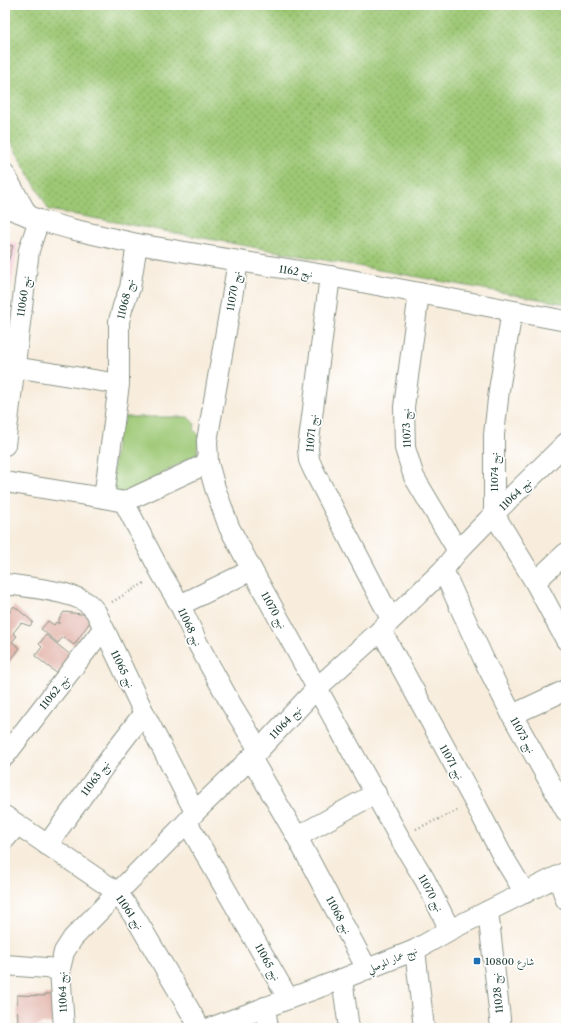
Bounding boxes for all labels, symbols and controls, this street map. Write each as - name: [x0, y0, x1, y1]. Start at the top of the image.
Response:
- street label: نهج 1162: [277, 262, 314, 284]
- street label: نهج 11070: [224, 270, 246, 313]
- street label: نهج 11060: [14, 275, 36, 318]
- street label: نهج 11068: [114, 278, 140, 321]
- street label: نهج 11073: [399, 408, 417, 448]
- street label: نهج 11071: [303, 413, 323, 453]
- street label: نهج 11074: [488, 452, 504, 492]
- street label: نهج 11064: [496, 475, 537, 515]
- street label: نهج 11070: [255, 589, 289, 633]
- street label: نهج 11068: [172, 606, 204, 650]
- street label: نهج 11065: [105, 648, 137, 692]
- street label: نهج 11062: [37, 672, 75, 714]
- street label: نهج 11064: [267, 703, 306, 744]
- street label: نهج 11073: [505, 715, 538, 757]
- street label: نهج 11071: [434, 742, 467, 784]
- street label: نهج 11063: [78, 758, 115, 800]
- street label: نهج 11070: [413, 872, 446, 916]
- street label: نهج 11061: [111, 893, 146, 934]
- street label: نهج 11068: [321, 894, 354, 938]
- street label: نهج 11065: [249, 941, 283, 985]
- street label: نهج عمار الموصلي: [365, 943, 421, 979]
- place label: 10800 شارع: [485, 955, 534, 971]
- marker: 10800 شارع: [472, 956, 482, 966]
- street label: نهج 11064: [55, 971, 73, 1013]
- street label: نهج 11028: [489, 972, 509, 1014]

